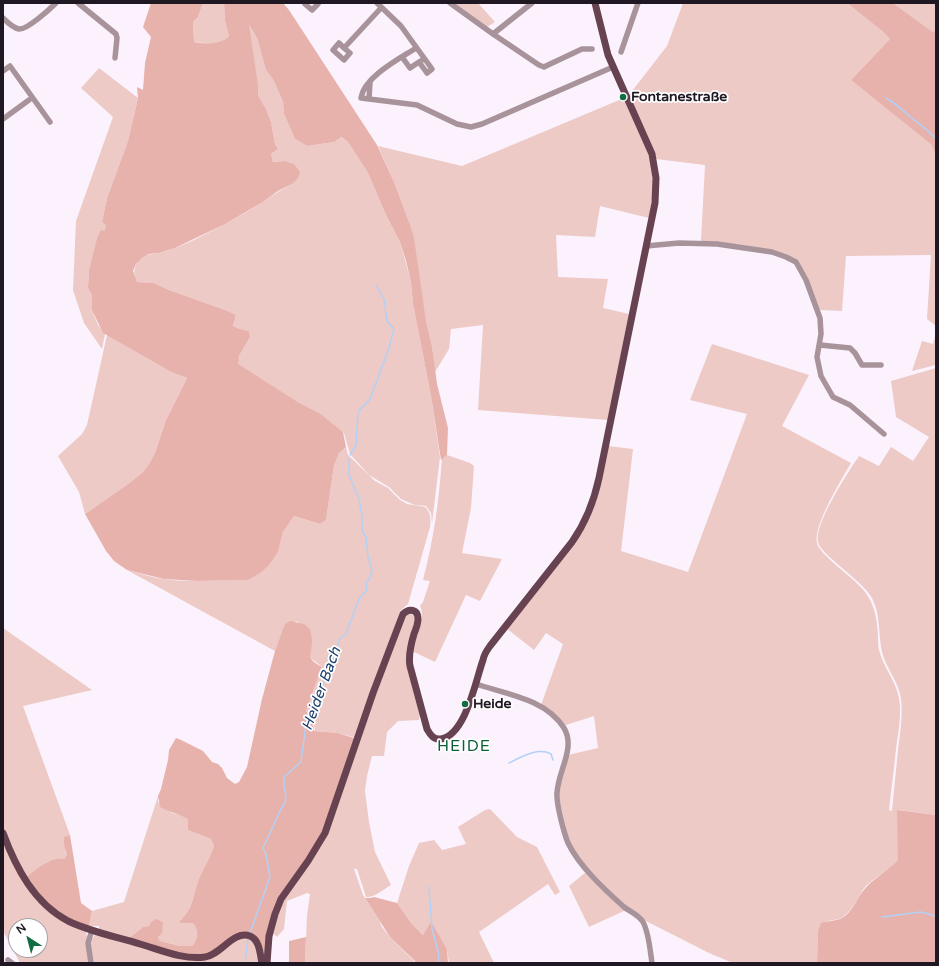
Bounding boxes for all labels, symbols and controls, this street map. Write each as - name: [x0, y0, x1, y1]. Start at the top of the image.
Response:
- place label: Fontanestraße: [631, 89, 727, 105]
- marker: Fontanestraße: [618, 92, 628, 102]
- water label: Heider Bach: [299, 645, 345, 733]
- place label: Heide: [473, 696, 512, 712]
- marker: Heide: [460, 699, 470, 709]
- district label: HEIDE: [437, 737, 491, 757]
- north arrow: [8, 918, 48, 958]
- text: N: [14, 921, 29, 937]

